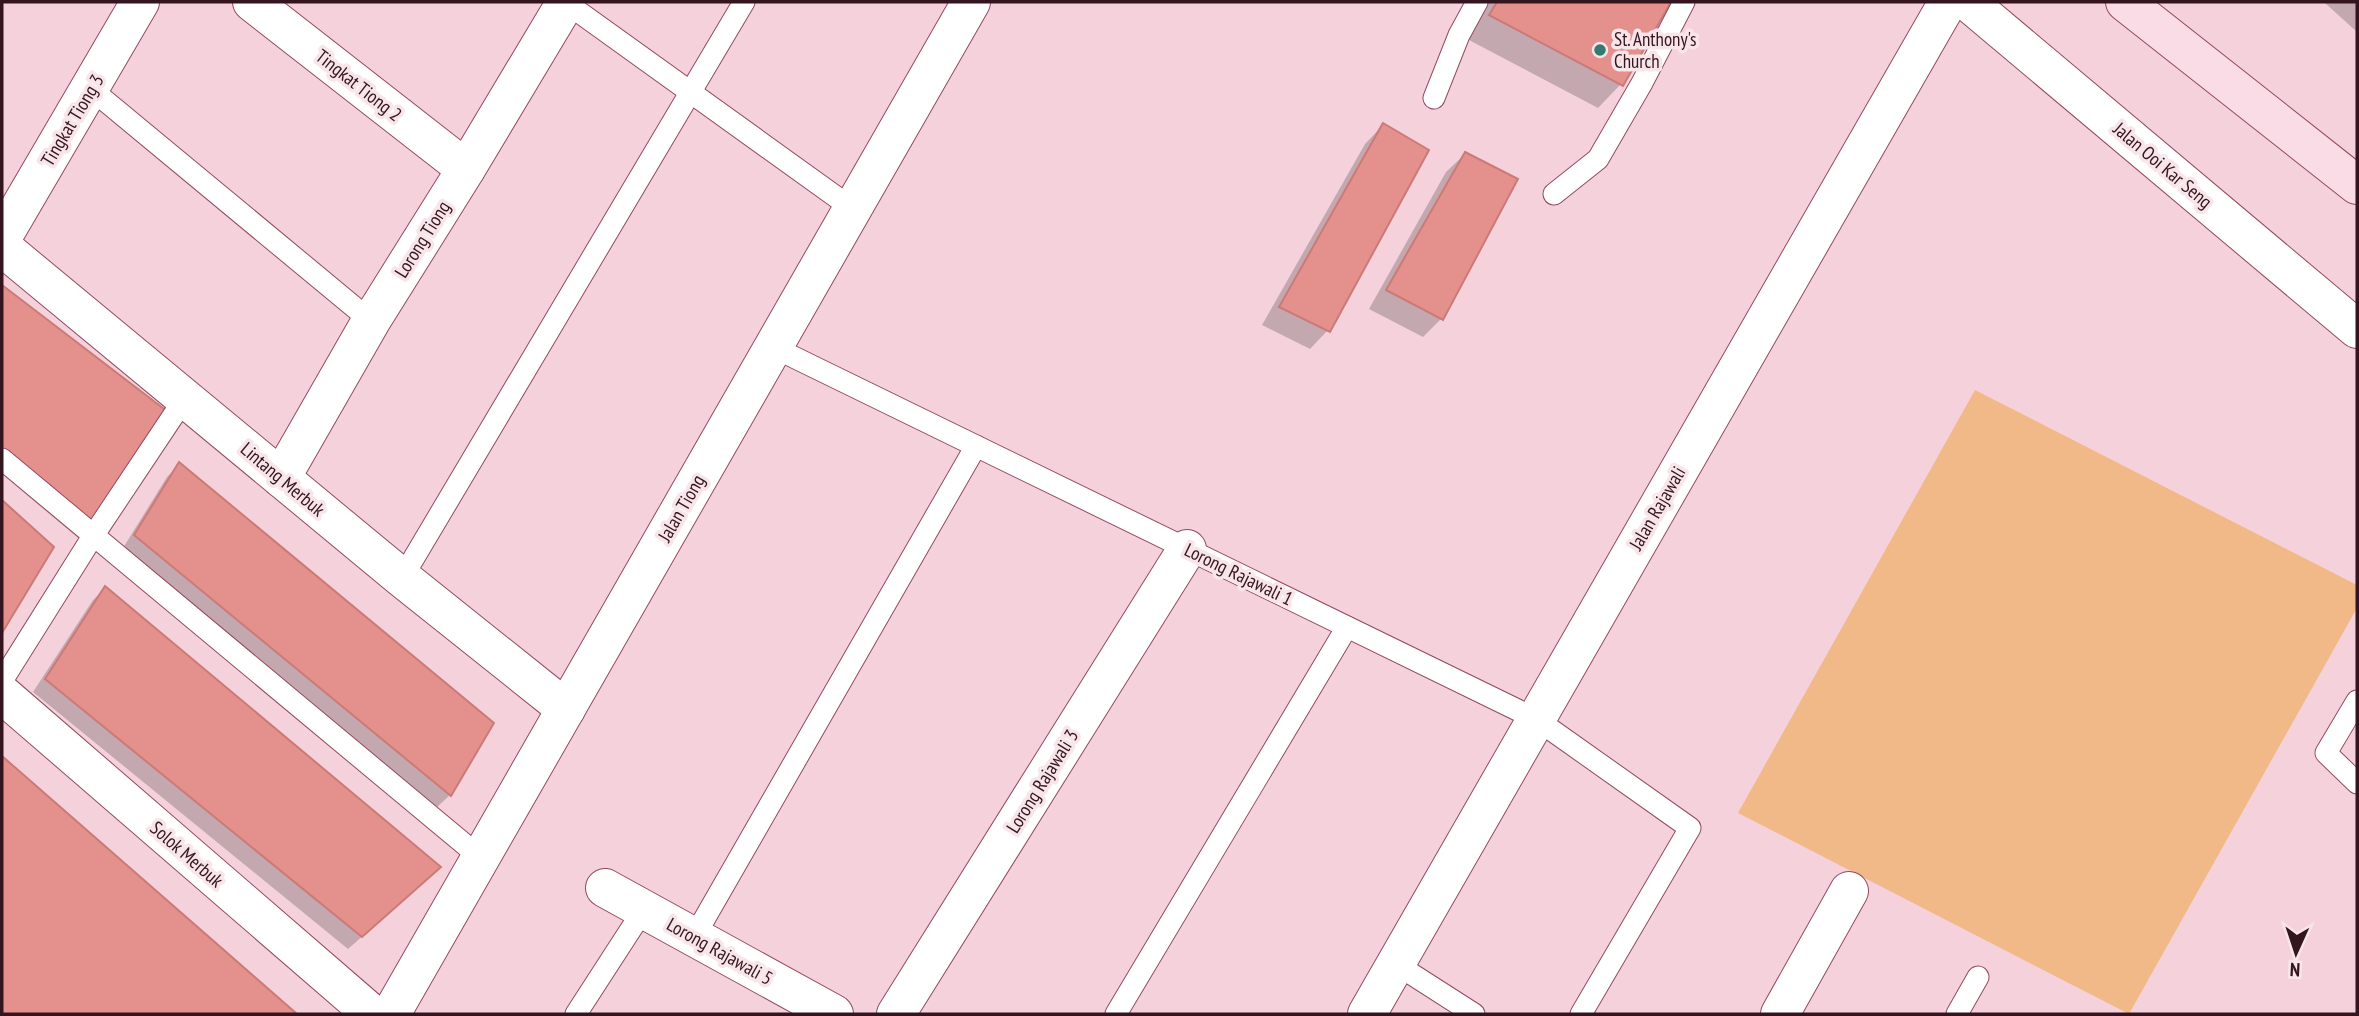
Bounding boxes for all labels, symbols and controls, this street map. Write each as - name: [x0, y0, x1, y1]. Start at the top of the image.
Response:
- place label: St. Anthony's Church: [1614, 27, 1696, 73]
- marker: St. Anthony's Church: [1592, 42, 1608, 58]
- street label: Tingkat Tiong 2: [311, 44, 407, 126]
- street label: Tingkat Tiong 3: [35, 70, 109, 170]
- street label: Jalan Ooi Kar Seng: [2108, 116, 2217, 213]
- street label: Lorong Tiong: [389, 196, 455, 282]
- street label: Lintang Merbuk: [236, 437, 331, 522]
- street label: Jalan Rajawali: [1623, 462, 1690, 555]
- street label: Jalan Tiong: [652, 470, 710, 547]
- street label: Lorong Rajawali 1: [1181, 537, 1297, 611]
- street label: Lorong Rajawali 3: [1001, 725, 1083, 837]
- street label: Solok Merbuk: [146, 816, 229, 893]
- street label: Lorong Rajawali 5: [663, 912, 777, 990]
- north arrow: [2261, 918, 2331, 988]
- text: N: [2289, 958, 2301, 982]

